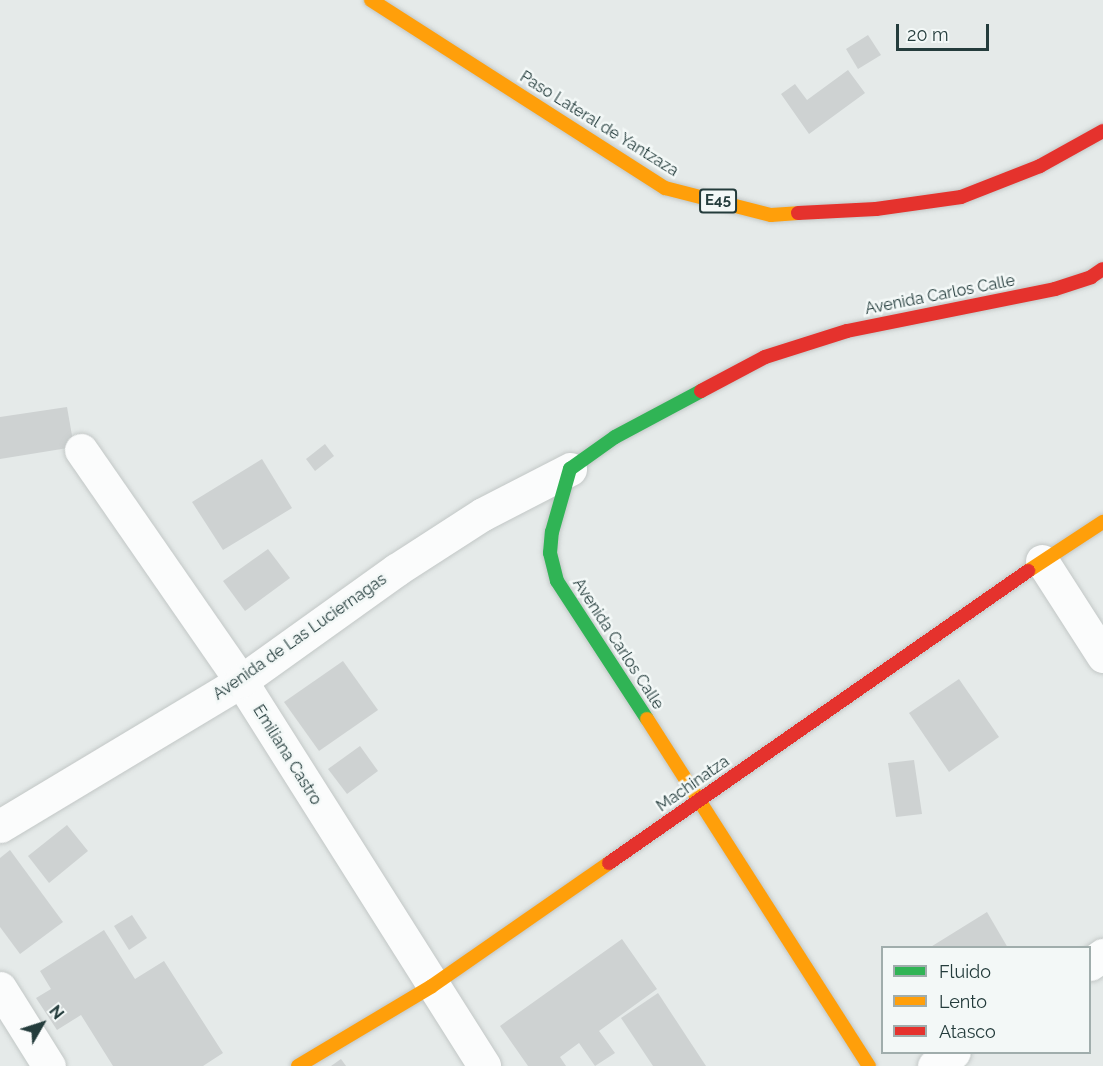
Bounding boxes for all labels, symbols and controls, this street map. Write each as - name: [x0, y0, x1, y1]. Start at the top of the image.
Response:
- scale bar: [899, 12, 992, 50]
- text: 20 m: [907, 24, 949, 45]
- street label: Paso Lateral de Yantzaza: [516, 67, 682, 181]
- road number: E45: [698, 189, 738, 213]
- street label: Avenida Carlos Calle: [863, 271, 1017, 319]
- street label: Avenida de Las Luciernagas: [210, 570, 390, 704]
- street label: Avenida Carlos Calle: [568, 575, 668, 713]
- street label: Emiliana Castro: [249, 701, 325, 809]
- street label: Machinatza: [653, 752, 733, 816]
- legend: [881, 946, 1091, 1054]
- text: Fluido: [939, 961, 991, 982]
- text: Lento: [939, 991, 987, 1012]
- north arrow: [12, 994, 72, 1054]
- text: N: [45, 1002, 68, 1023]
- text: Atasco: [939, 1021, 996, 1042]

